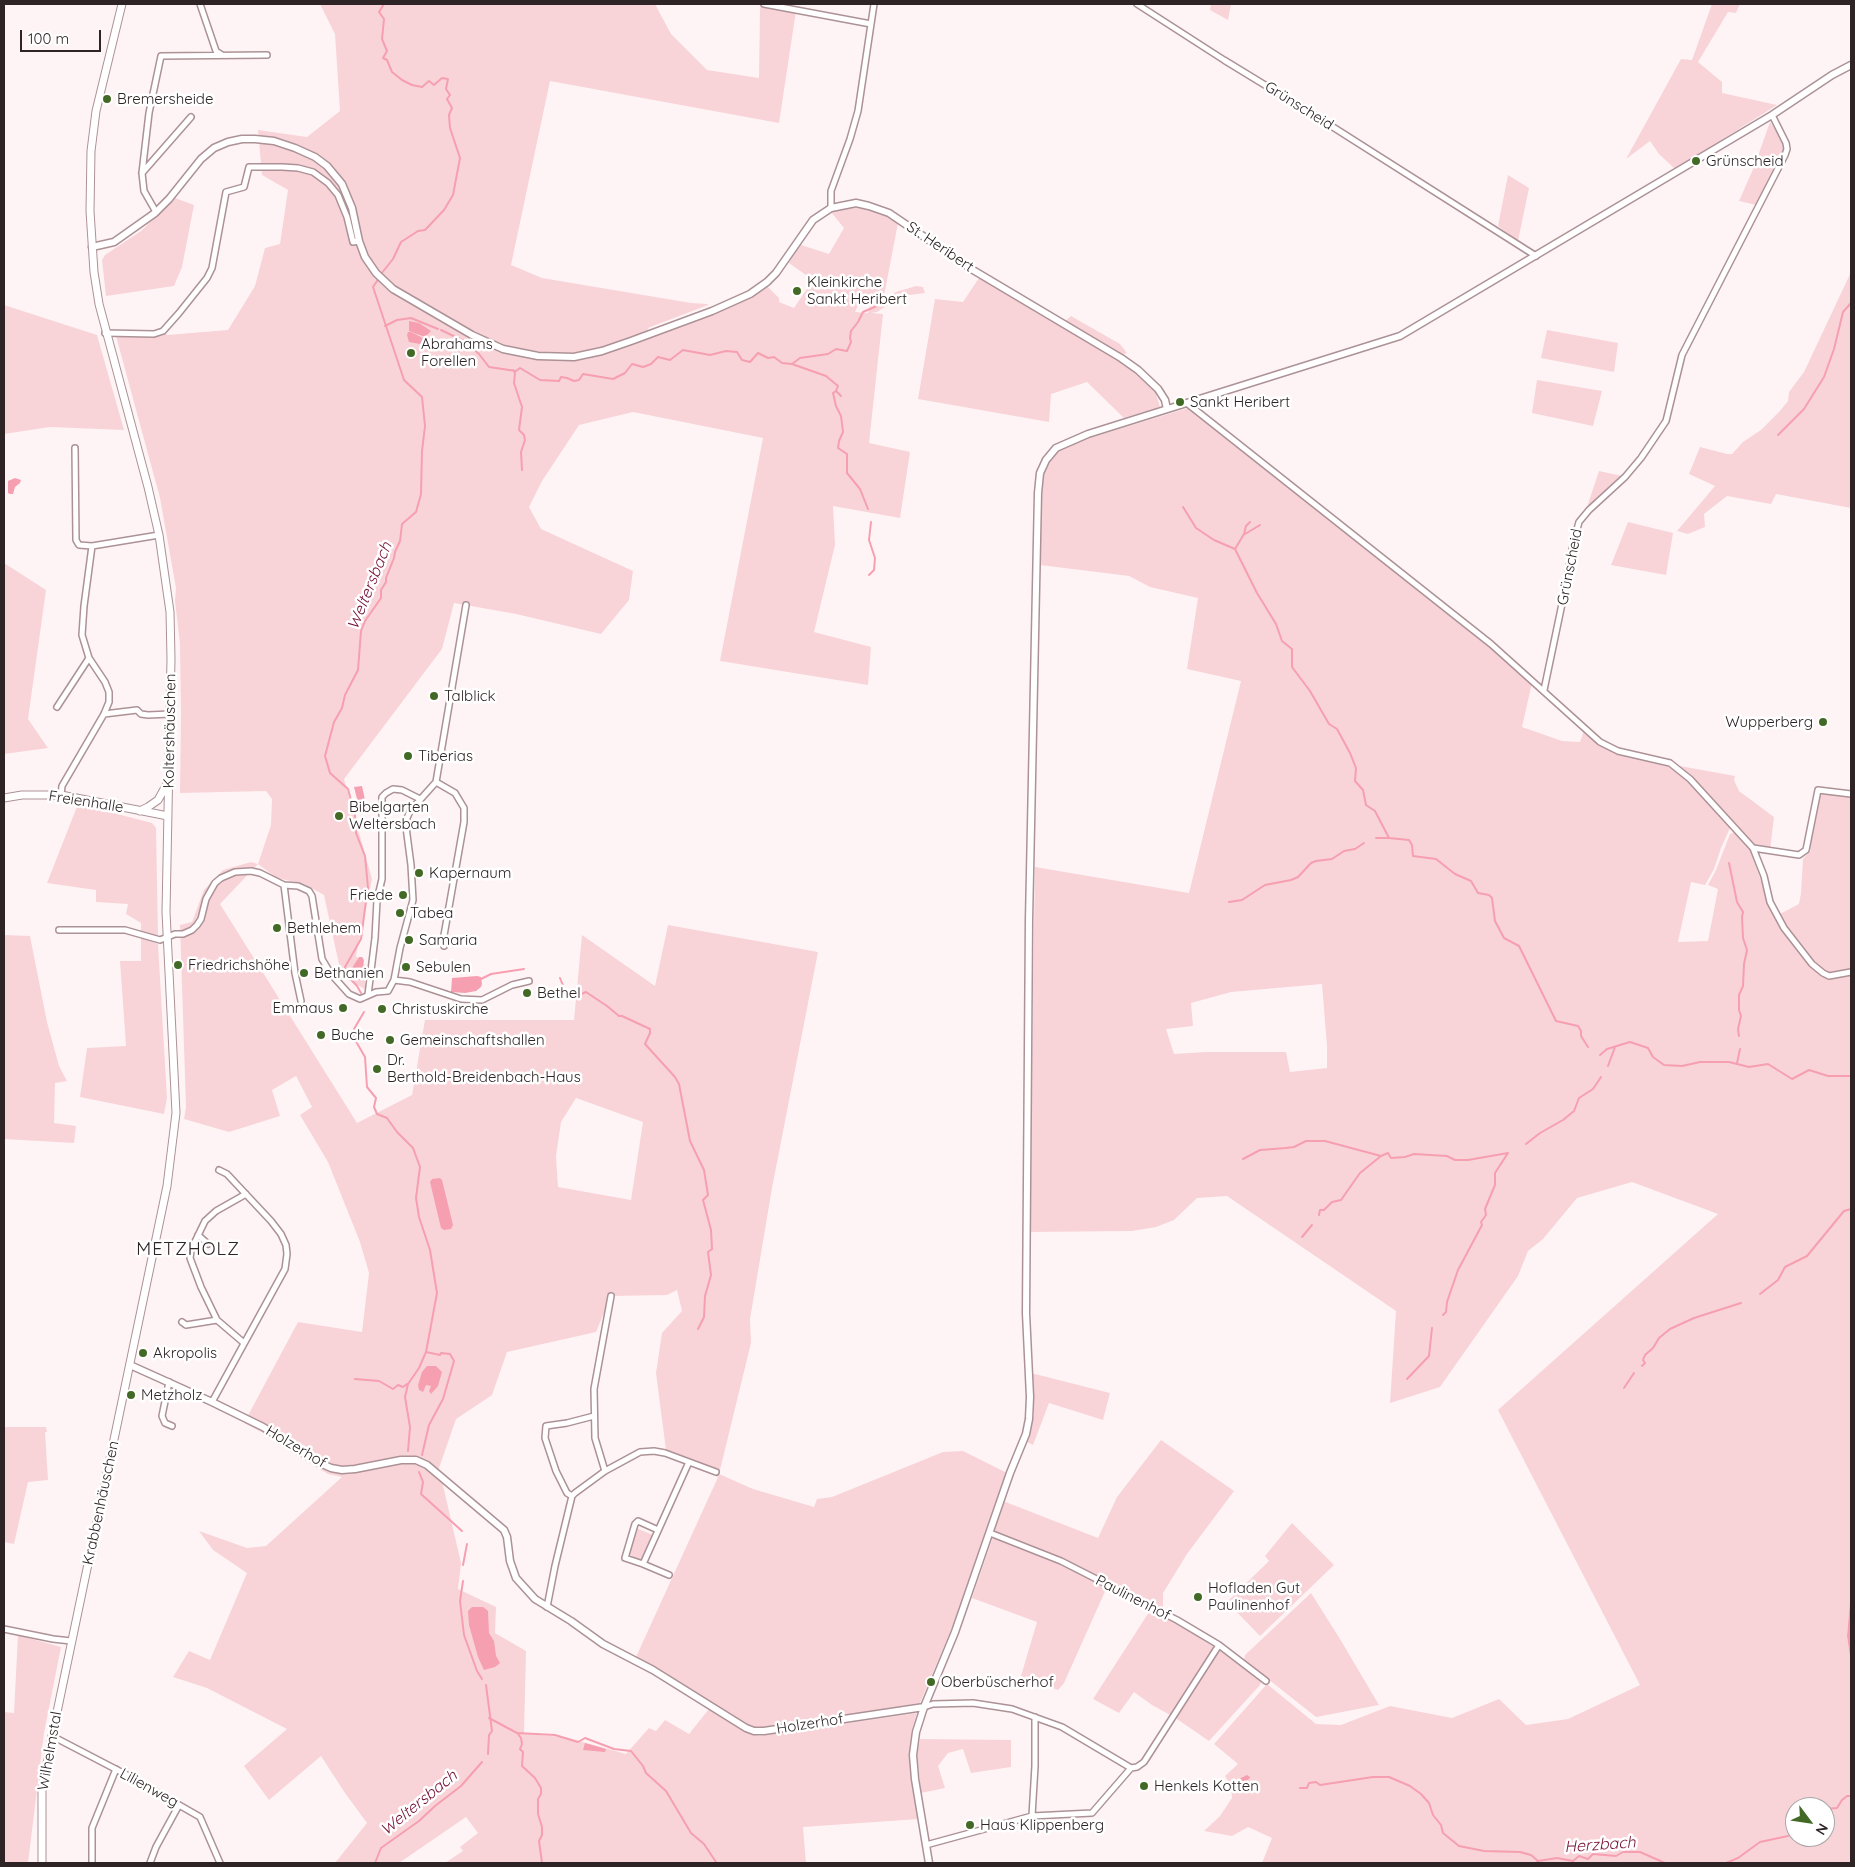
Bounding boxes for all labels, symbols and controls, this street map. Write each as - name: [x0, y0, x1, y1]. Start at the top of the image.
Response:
- scale bar: [22, 20, 104, 52]
- text: 100 m: [28, 29, 69, 48]
- street label: Grünscheid: [1261, 78, 1337, 134]
- place label: Bremersheide: [117, 90, 213, 108]
- marker: Bremersheide: [101, 93, 113, 105]
- place label: Grünscheid: [1706, 152, 1784, 170]
- marker: Grünscheid: [1690, 155, 1702, 167]
- street label: St. Heribert: [903, 218, 977, 276]
- place label: Kleinkirche Sankt Heribert: [807, 273, 907, 308]
- marker: Kleinkirche Sankt Heribert: [791, 285, 803, 297]
- place label: Abrahams Forellen: [421, 335, 493, 370]
- marker: Abrahams Forellen: [405, 347, 417, 359]
- place label: Sankt Heribert: [1190, 393, 1290, 411]
- marker: Sankt Heribert: [1174, 396, 1186, 408]
- street label: Grünscheid: [1554, 527, 1586, 607]
- water label: Weltersbach: [344, 539, 396, 633]
- street label: Koltershäuschen: [160, 673, 180, 789]
- place label: Talblick: [444, 687, 496, 705]
- marker: Talblick: [428, 690, 440, 702]
- place label: Wupperberg: [1725, 713, 1813, 731]
- marker: Wupperberg: [1817, 716, 1829, 728]
- place label: Tiberias: [418, 747, 473, 765]
- marker: Tiberias: [402, 750, 414, 762]
- street label: Freienhalle: [47, 787, 125, 817]
- place label: Bibelgarten Weltersbach: [349, 798, 436, 833]
- marker: Bibelgarten Weltersbach: [333, 810, 345, 822]
- place label: Kapernaum: [429, 864, 511, 882]
- marker: Kapernaum: [413, 867, 425, 879]
- place label: Friede: [350, 886, 393, 904]
- marker: Friede: [397, 889, 409, 901]
- place label: Tabea: [410, 904, 453, 922]
- marker: Tabea: [394, 907, 406, 919]
- place label: Bethlehem: [287, 919, 361, 937]
- marker: Bethlehem: [271, 922, 283, 934]
- place label: Samaria: [419, 931, 477, 949]
- marker: Samaria: [403, 934, 415, 946]
- place label: Friedrichshöhe: [188, 956, 290, 974]
- place label: Sebulen: [416, 958, 471, 976]
- marker: Friedrichshöhe: [172, 959, 184, 971]
- marker: Sebulen: [400, 961, 412, 973]
- place label: Bethanien: [314, 964, 384, 982]
- marker: Bethanien: [298, 967, 310, 979]
- place label: Bethel: [537, 984, 581, 1002]
- marker: Bethel: [521, 987, 533, 999]
- place label: Emmaus: [273, 999, 333, 1017]
- place label: Christuskirche: [392, 1000, 488, 1018]
- marker: Emmaus: [337, 1002, 349, 1014]
- marker: Christuskirche: [376, 1003, 388, 1015]
- place label: Buche: [331, 1026, 374, 1044]
- marker: Buche: [315, 1029, 327, 1041]
- place label: Gemeinschaftshallen: [400, 1031, 545, 1049]
- marker: Gemeinschaftshallen: [384, 1034, 396, 1046]
- place label: Dr. Berthold-Breidenbach-Haus: [387, 1051, 581, 1086]
- marker: Dr. Berthold-Breidenbach-Haus: [371, 1063, 383, 1075]
- district label: METZHOLZ: [135, 1239, 241, 1261]
- place label: Akropolis: [153, 1344, 217, 1362]
- marker: Akropolis: [137, 1347, 149, 1359]
- place label: Metzholz: [141, 1386, 202, 1404]
- marker: Metzholz: [125, 1389, 137, 1401]
- street label: Holzerhof: [262, 1422, 330, 1472]
- street label: Krabbenhäuschen: [79, 1439, 123, 1567]
- street label: Paulinenhof: [1092, 1571, 1174, 1625]
- place label: Hofladen Gut Paulinenhof: [1208, 1579, 1300, 1614]
- marker: Hofladen Gut Paulinenhof: [1192, 1591, 1204, 1603]
- place label: Oberbüscherhof: [941, 1673, 1054, 1691]
- marker: Oberbüscherhof: [925, 1676, 937, 1688]
- street label: Wilhelmstal: [34, 1710, 66, 1792]
- street label: Holzerhof: [775, 1710, 845, 1738]
- street label: Lilienweg: [117, 1765, 181, 1811]
- water label: Weltersbach: [377, 1766, 461, 1840]
- place label: Henkels Kotten: [1154, 1777, 1259, 1795]
- marker: Henkels Kotten: [1138, 1780, 1150, 1792]
- north arrow: [1785, 1797, 1835, 1847]
- place label: Haus Klippenberg: [980, 1816, 1104, 1834]
- marker: Haus Klippenberg: [964, 1819, 976, 1831]
- text: N: [1812, 1820, 1832, 1838]
- water label: Herzbach: [1564, 1833, 1636, 1857]

